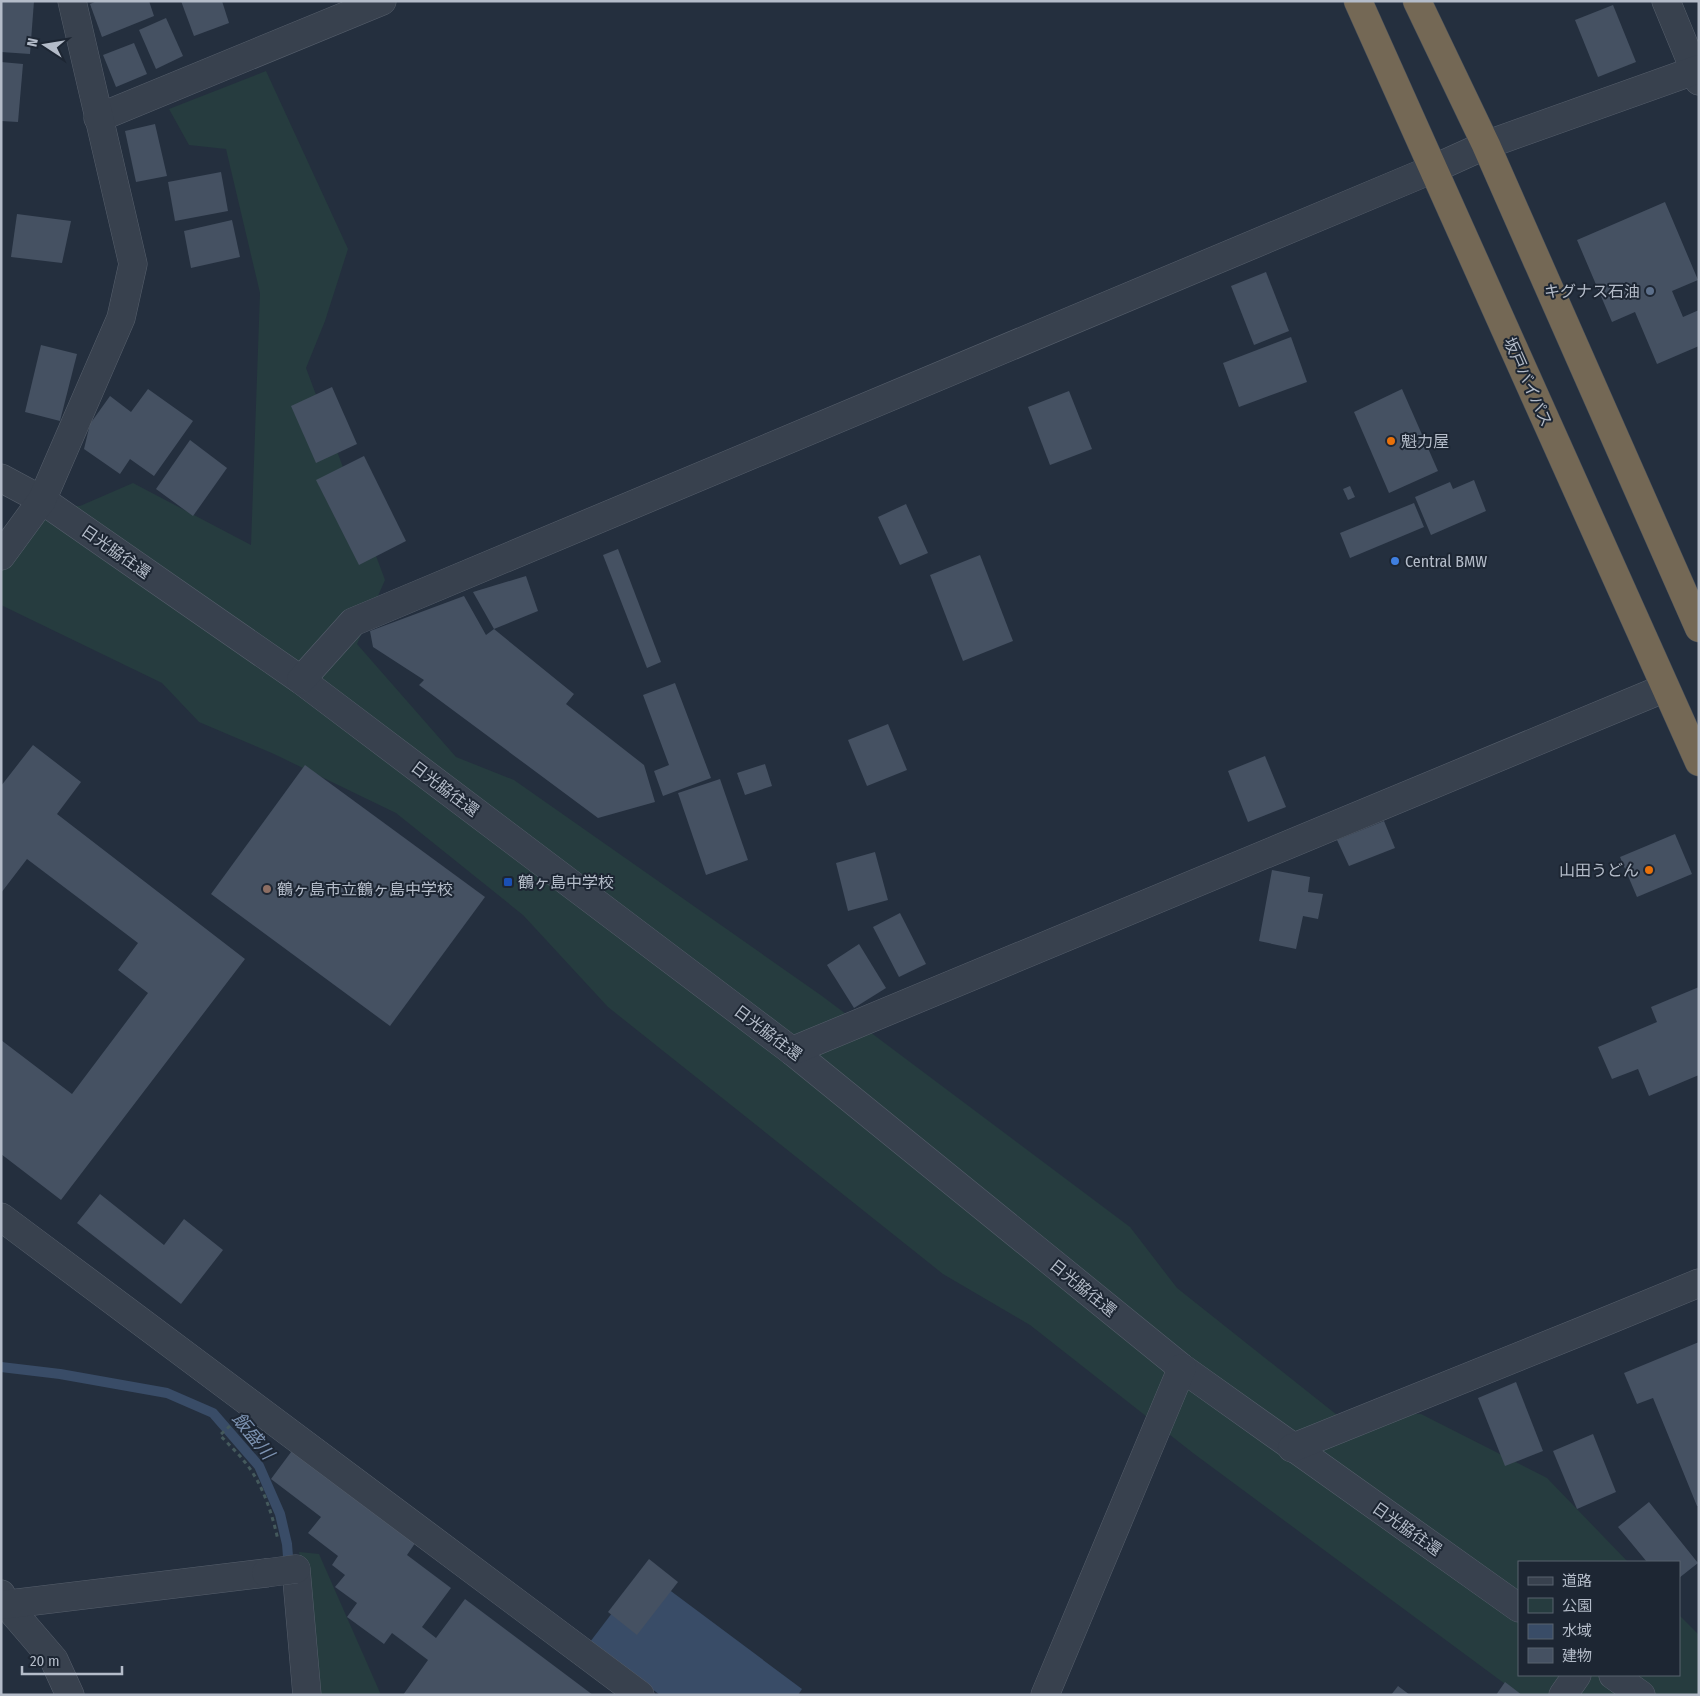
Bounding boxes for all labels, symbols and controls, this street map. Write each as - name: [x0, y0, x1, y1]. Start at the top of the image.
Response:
- north arrow: [20, 20, 70, 70]
- text: N: [24, 37, 42, 48]
- place label: キグナス石油: [1544, 282, 1640, 301]
- marker: キグナス石油: [1644, 285, 1656, 297]
- street label: 坂戸バイパス: [1500, 334, 1556, 430]
- place label: 魁力屋: [1401, 432, 1449, 451]
- marker: 魁力屋: [1385, 435, 1397, 447]
- street label: 日光脇往還: [78, 521, 154, 583]
- place label: Central BMW: [1405, 552, 1487, 571]
- marker: Central BMW: [1389, 555, 1401, 567]
- street label: 日光脇往還: [407, 757, 483, 821]
- place label: 山田うどん: [1559, 861, 1639, 880]
- marker: 山田うどん: [1643, 864, 1655, 876]
- place label: 鶴ヶ島中学校: [518, 873, 614, 892]
- marker: 鶴ヶ島中学校: [502, 876, 514, 888]
- place label: 鶴ヶ島市立鶴ヶ島中学校: [277, 880, 453, 899]
- marker: 鶴ヶ島市立鶴ヶ島中学校: [261, 883, 273, 895]
- street label: 日光脇往還: [730, 1001, 806, 1065]
- street label: 日光脇往還: [1046, 1255, 1120, 1321]
- water label: 飯盛川: [227, 1408, 280, 1465]
- street label: 日光脇往還: [1369, 1498, 1445, 1560]
- legend: [1518, 1561, 1680, 1676]
- text: 道路: [1562, 1572, 1592, 1590]
- text: 公園: [1562, 1597, 1592, 1615]
- text: 水域: [1562, 1622, 1592, 1640]
- scale bar: [22, 1644, 122, 1676]
- text: 建物: [1562, 1647, 1592, 1665]
- text: 20 m: [30, 1652, 60, 1670]

